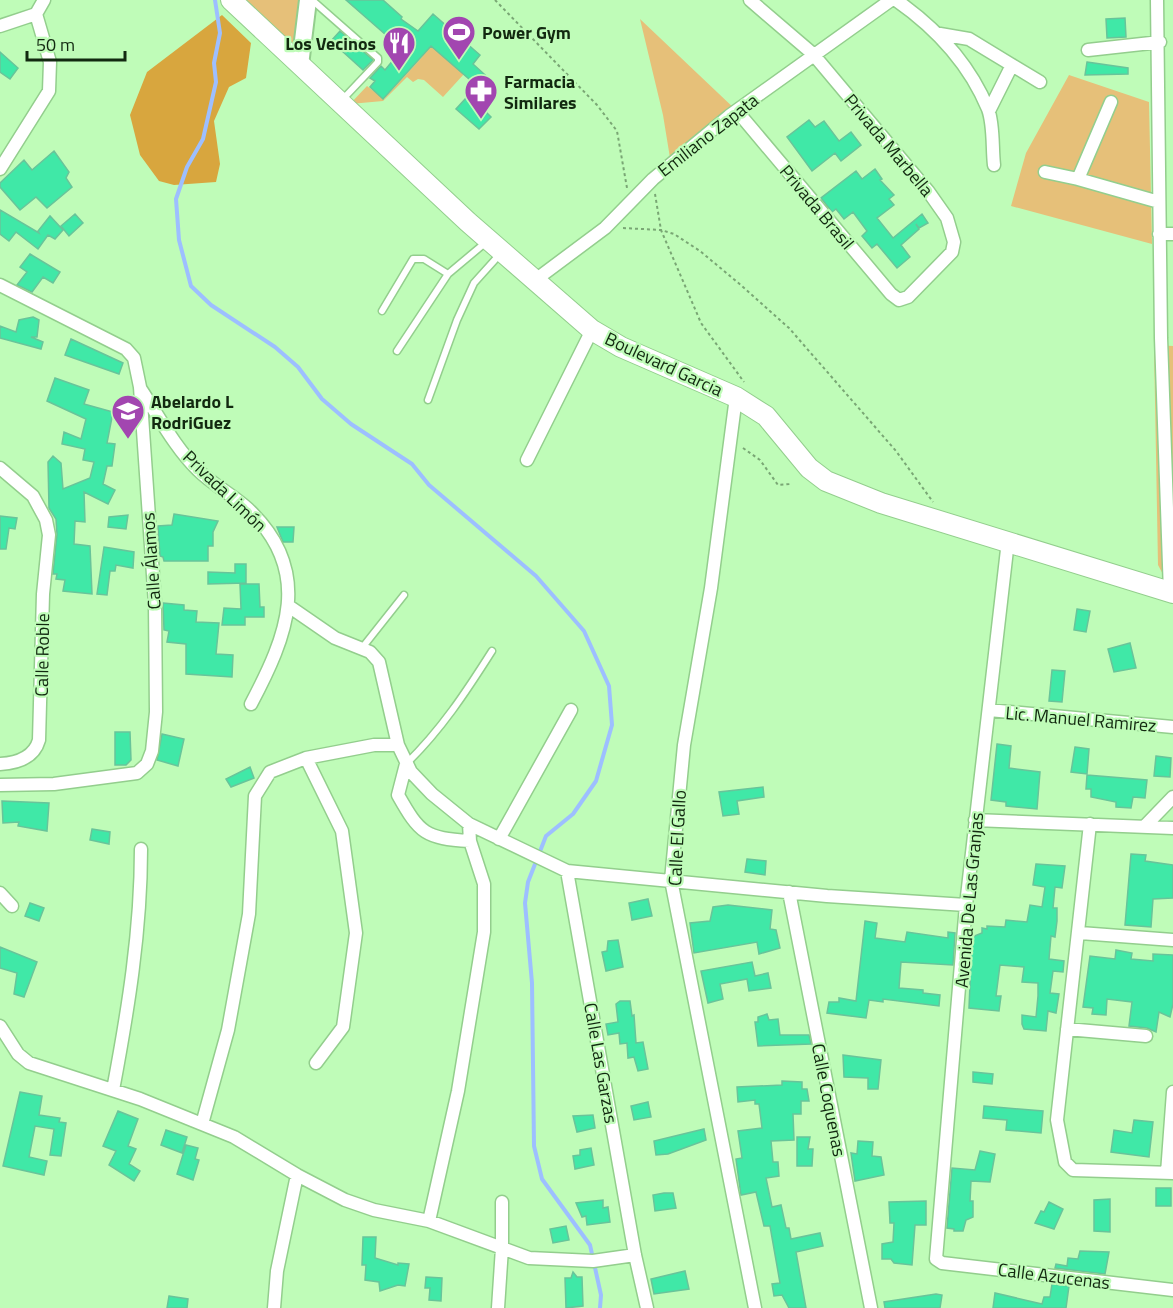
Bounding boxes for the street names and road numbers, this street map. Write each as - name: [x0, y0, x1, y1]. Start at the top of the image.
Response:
- street label: Emiliano Zapata: [652, 87, 764, 183]
- street label: Privada Marbella: [838, 88, 940, 202]
- street label: Privada Brasil: [773, 159, 861, 255]
- street label: Boulevard Garcia: [601, 325, 727, 403]
- street label: Privada Limón: [177, 444, 273, 538]
- street label: Calle Álamos: [134, 512, 168, 610]
- street label: Calle Roble: [28, 613, 56, 697]
- street label: Lic. Manuel Ramirez: [1004, 699, 1158, 739]
- street label: Calle El Gallo: [661, 789, 693, 887]
- street label: Avenida De Las Granjas: [948, 811, 990, 989]
- street label: Calle Las Garzas: [577, 1001, 625, 1125]
- street label: Calle Coquenas: [805, 1041, 853, 1159]
- street label: Calle Azucenas: [997, 1256, 1111, 1296]

